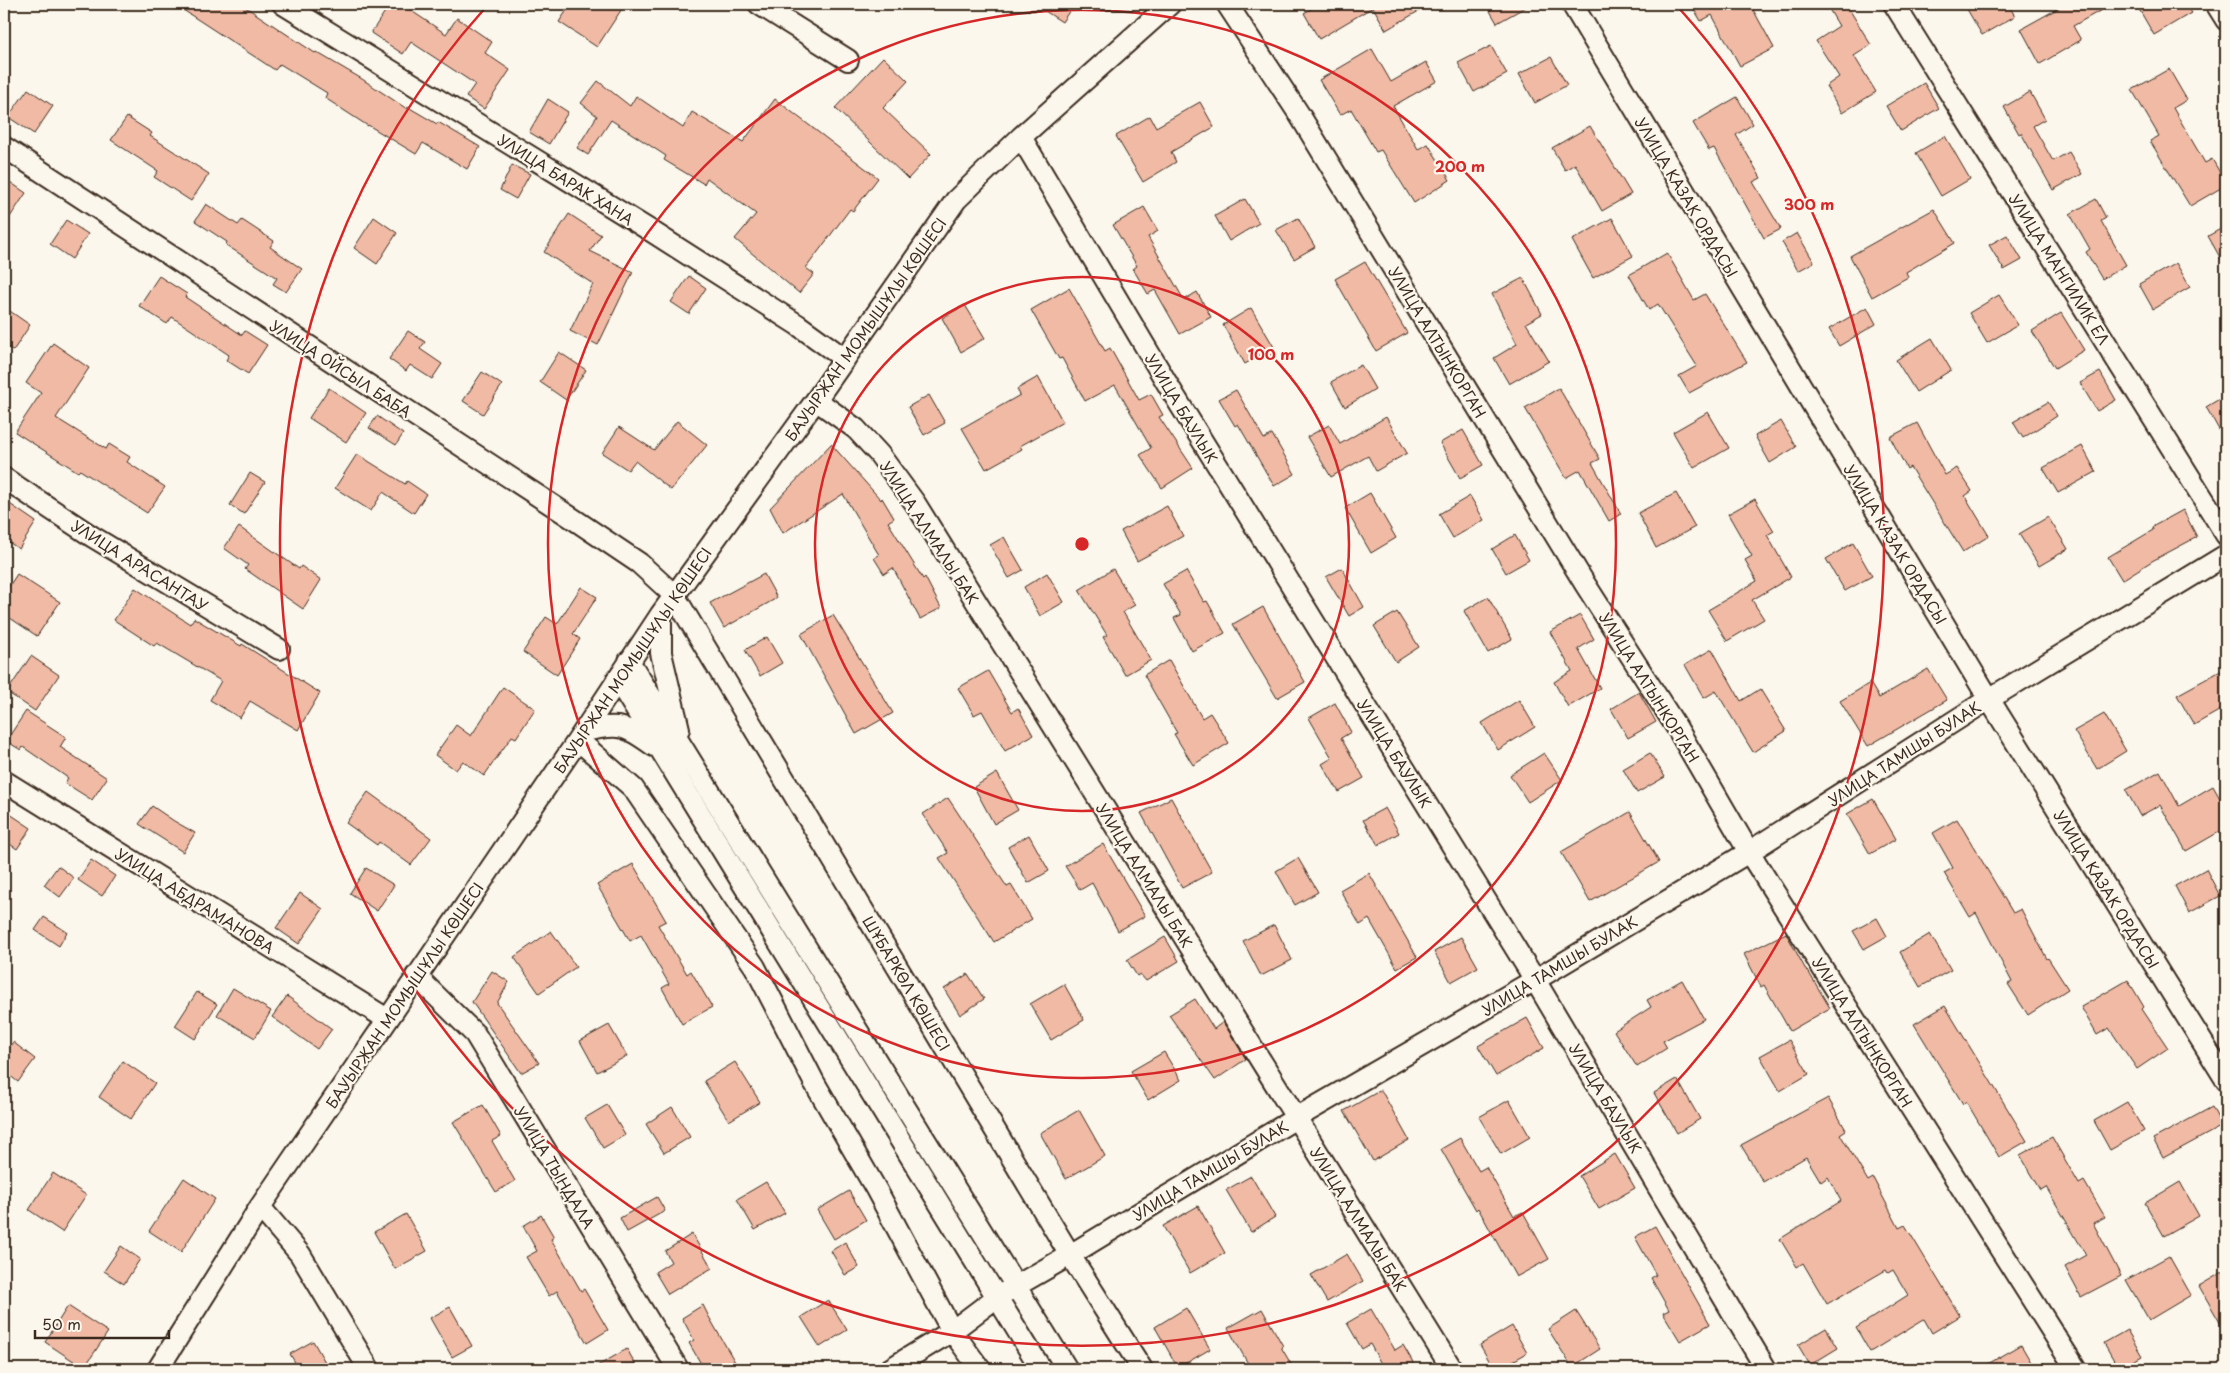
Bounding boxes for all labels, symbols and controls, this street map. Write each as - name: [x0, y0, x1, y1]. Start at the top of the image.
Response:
- street label: УЛИЦА КАЗАК ОРДАСЫ: [1630, 113, 1744, 281]
- street label: УЛИЦА БАРАК ХАНА: [494, 128, 638, 230]
- text: 200 m: [1435, 154, 1485, 177]
- street label: УЛИЦА МАНГИЛИК ЕЛ: [2004, 189, 2116, 349]
- text: 300 m: [1784, 192, 1834, 215]
- street label: БАУЫРЖАН МОМЫШҰЛЫ КӨШЕСІ: [779, 213, 951, 445]
- street label: УЛИЦА АЛТЫНКОРГАН: [1384, 262, 1492, 422]
- street label: УЛИЦА ОЙСЫЛ БАБА: [266, 314, 416, 422]
- text: 100 m: [1248, 342, 1294, 365]
- street label: УЛИЦА БАУЛЫК: [1140, 349, 1224, 468]
- street label: УЛИЦА АЛМАЛЫ БАК: [875, 456, 985, 608]
- street label: УЛИЦА КАЗАК ОРДАСЫ: [1839, 460, 1953, 628]
- street label: УЛИЦА АРАСАНТАУ: [67, 514, 213, 616]
- centre of rings: [1073, 535, 1091, 553]
- street label: БАУЫРЖАН МОМЫШҰЛЫ КӨШЕСІ: [548, 543, 716, 777]
- street label: УЛИЦА АЛТЫНКОРГАН: [1594, 607, 1706, 767]
- street label: УЛИЦА БАУЛЫК: [1352, 694, 1438, 812]
- street label: УЛИЦА ТАМШЫ БУЛАК: [1823, 695, 1985, 811]
- street label: УЛИЦА АЛМАЛЫ БАК: [1091, 798, 1199, 952]
- street label: УЛИЦА КАЗАК ОРДАСЫ: [2049, 805, 2165, 973]
- street label: УЛИЦА АБДРАМАНОВА: [111, 842, 279, 958]
- street label: БАУЫРЖАН МОМЫШҰЛЫ КӨШЕСІ: [320, 878, 488, 1112]
- street label: УЛИЦА ТАМШЫ БУЛАК: [1477, 909, 1641, 1021]
- street label: ШҰБАРКӨЛ КӨШЕСІ: [858, 911, 956, 1055]
- street label: УЛИЦА АЛТЫНКОРГАН: [1807, 952, 1919, 1112]
- street label: УЛИЦА БАУЛЫК: [1564, 1039, 1648, 1158]
- street label: УЛИЦА ТЫНДАЛА: [509, 1101, 601, 1233]
- street label: УЛИЦА ТАМШЫ БУЛАК: [1128, 1114, 1292, 1226]
- street label: УЛИЦА АЛМАЛЫ БАК: [1305, 1142, 1413, 1296]
- scale bar: [35, 1308, 169, 1340]
- text: 50 m: [42, 1312, 81, 1335]

